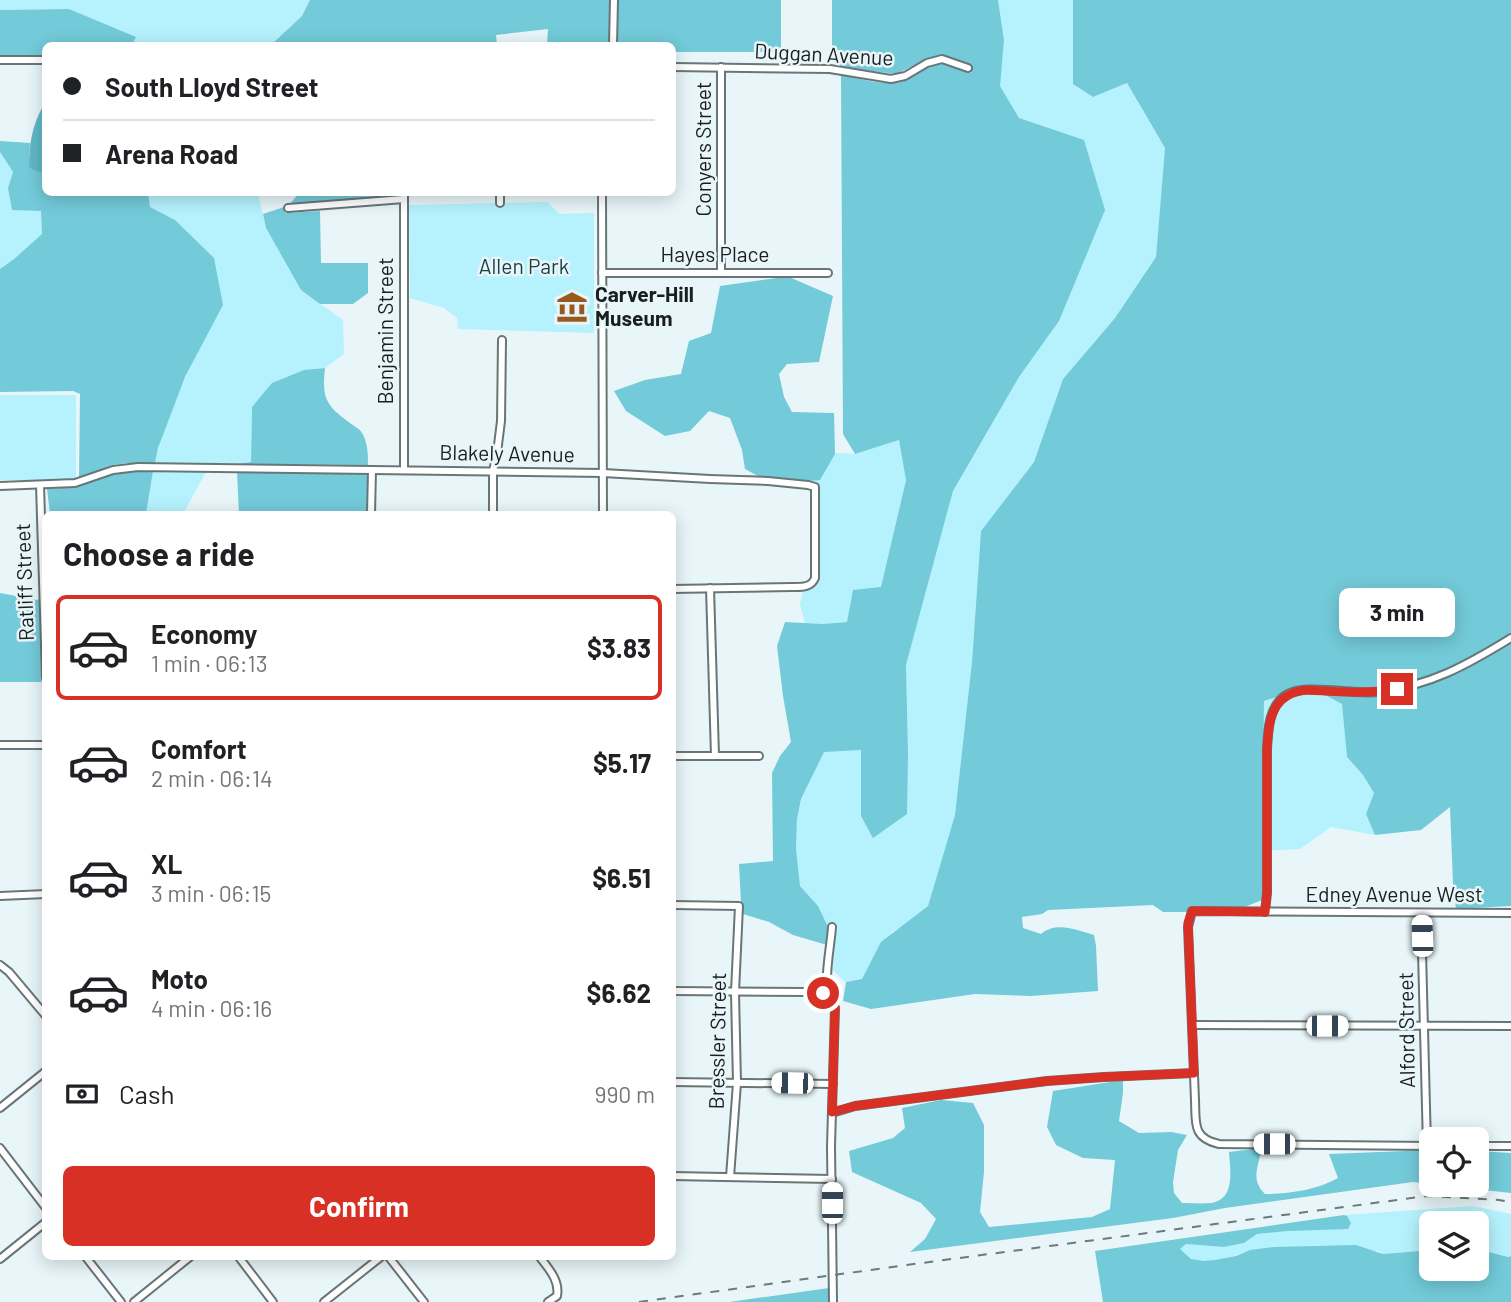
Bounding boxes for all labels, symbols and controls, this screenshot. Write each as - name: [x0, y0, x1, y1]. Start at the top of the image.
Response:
- street label: Duggan Avenue: [754, 37, 894, 70]
- text: South Lloyd Street: [105, 71, 319, 102]
- street label: Conyers Street: [690, 81, 715, 217]
- text: Arena Road: [105, 138, 238, 169]
- street label: Hayes Place: [660, 241, 770, 266]
- park label: Allen Park: [479, 253, 569, 278]
- street label: Benjamin Street: [372, 257, 397, 405]
- place label: Carver-Hill Museum: [595, 281, 694, 330]
- museum icon: Carver-Hill Museum: [555, 290, 589, 324]
- street label: Blakely Avenue: [439, 439, 575, 466]
- street label: Ratliff Street: [9, 523, 38, 641]
- text: Choose a ride: [63, 534, 255, 572]
- callout: 3 min: [1339, 588, 1455, 636]
- text: 3 min: [1370, 598, 1424, 626]
- icon: car: [67, 616, 130, 679]
- text: Economy: [151, 618, 257, 649]
- text: $3.83: [587, 632, 651, 663]
- text: 1 min · 06:13: [151, 649, 268, 677]
- route end: [1381, 673, 1413, 705]
- icon: car: [67, 731, 130, 794]
- text: Comfort: [151, 733, 247, 764]
- text: $5.17: [593, 747, 651, 778]
- text: 2 min · 06:14: [151, 764, 273, 792]
- icon: car: [67, 846, 130, 909]
- text: XL: [151, 848, 182, 879]
- text: $6.51: [592, 862, 651, 893]
- text: 3 min · 06:15: [151, 879, 271, 907]
- street label: Edney Avenue West: [1305, 881, 1483, 906]
- car: [1411, 915, 1434, 957]
- icon: car: [67, 961, 130, 1024]
- text: Moto: [151, 963, 208, 994]
- street label: Bressler Street: [703, 972, 730, 1110]
- street label: Alford Street: [1392, 972, 1419, 1088]
- text: $6.62: [587, 977, 651, 1008]
- route start: [807, 977, 839, 1009]
- text: 4 min · 06:16: [151, 994, 272, 1022]
- car: [1307, 1016, 1349, 1037]
- car: [771, 1072, 814, 1094]
- icon: cash: [63, 1075, 101, 1113]
- text: Cash: [119, 1078, 174, 1109]
- text: 990 m: [594, 1080, 655, 1108]
- map controls: [1419, 1127, 1489, 1281]
- button: locate: [1419, 1127, 1489, 1197]
- car: [1254, 1134, 1296, 1155]
- button: Confirm: [63, 1166, 655, 1246]
- car: [822, 1182, 843, 1224]
- button: layers: [1419, 1211, 1489, 1281]

